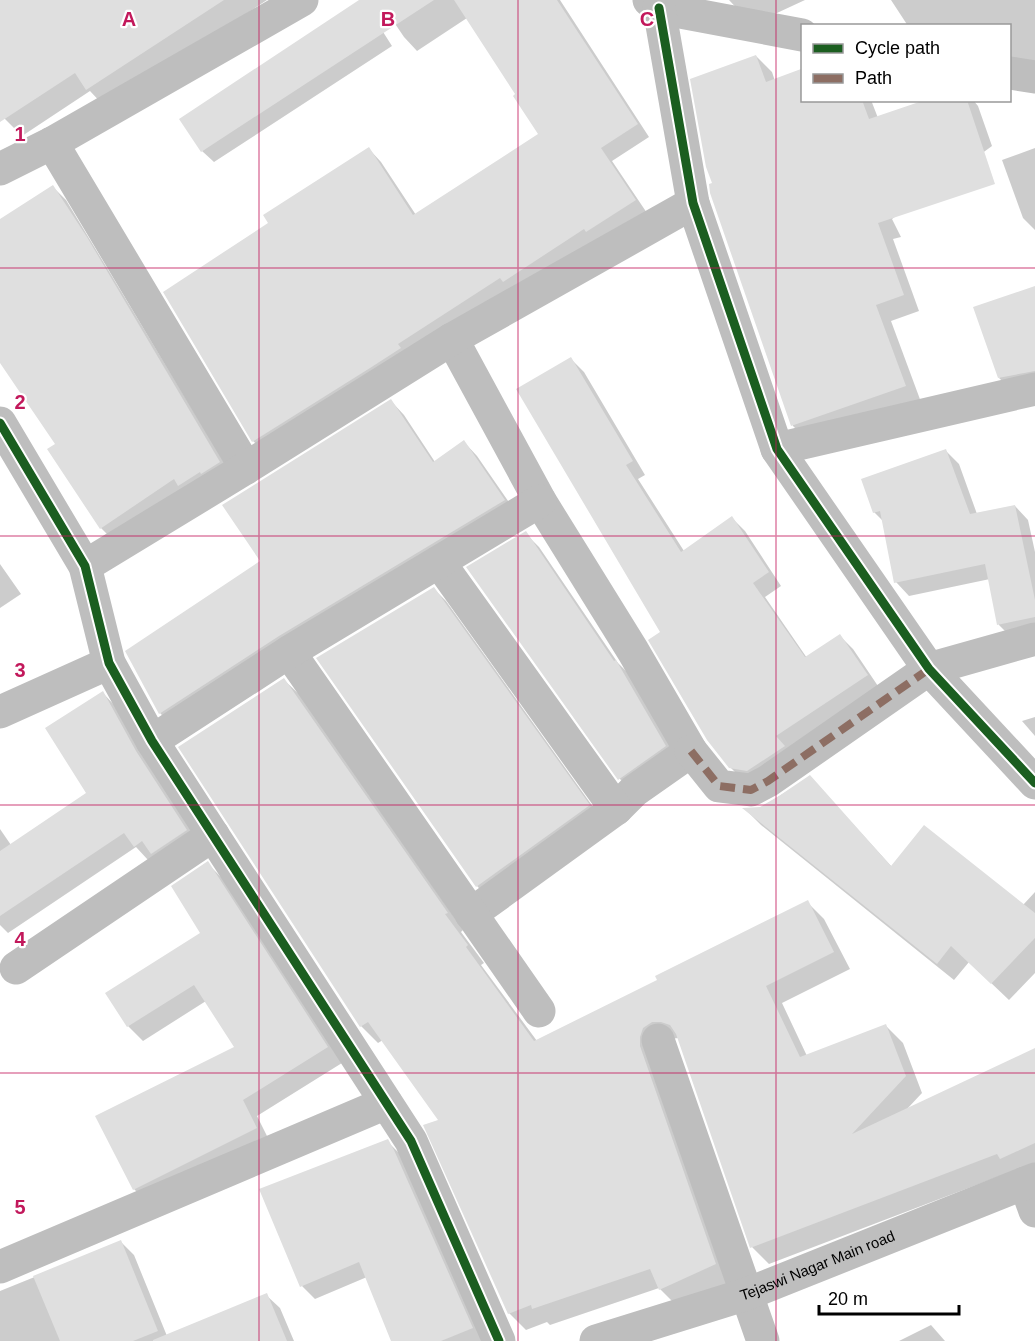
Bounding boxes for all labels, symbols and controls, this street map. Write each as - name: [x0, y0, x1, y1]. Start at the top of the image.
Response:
- text: A: [122, 8, 136, 30]
- text: B: [381, 8, 395, 30]
- text: C: [640, 8, 654, 30]
- legend: [801, 24, 1011, 102]
- text: Cycle path: [855, 38, 940, 58]
- text: Path: [855, 68, 892, 88]
- text: 1: [14, 123, 26, 145]
- text: 2: [14, 391, 26, 413]
- text: 3: [14, 659, 26, 681]
- text: 4: [14, 928, 26, 950]
- text: 5: [14, 1196, 26, 1218]
- street label: Tejaswi Nagar Main road: [738, 1227, 897, 1304]
- scale bar: [819, 1278, 958, 1316]
- text: 20 m: [828, 1289, 868, 1309]

